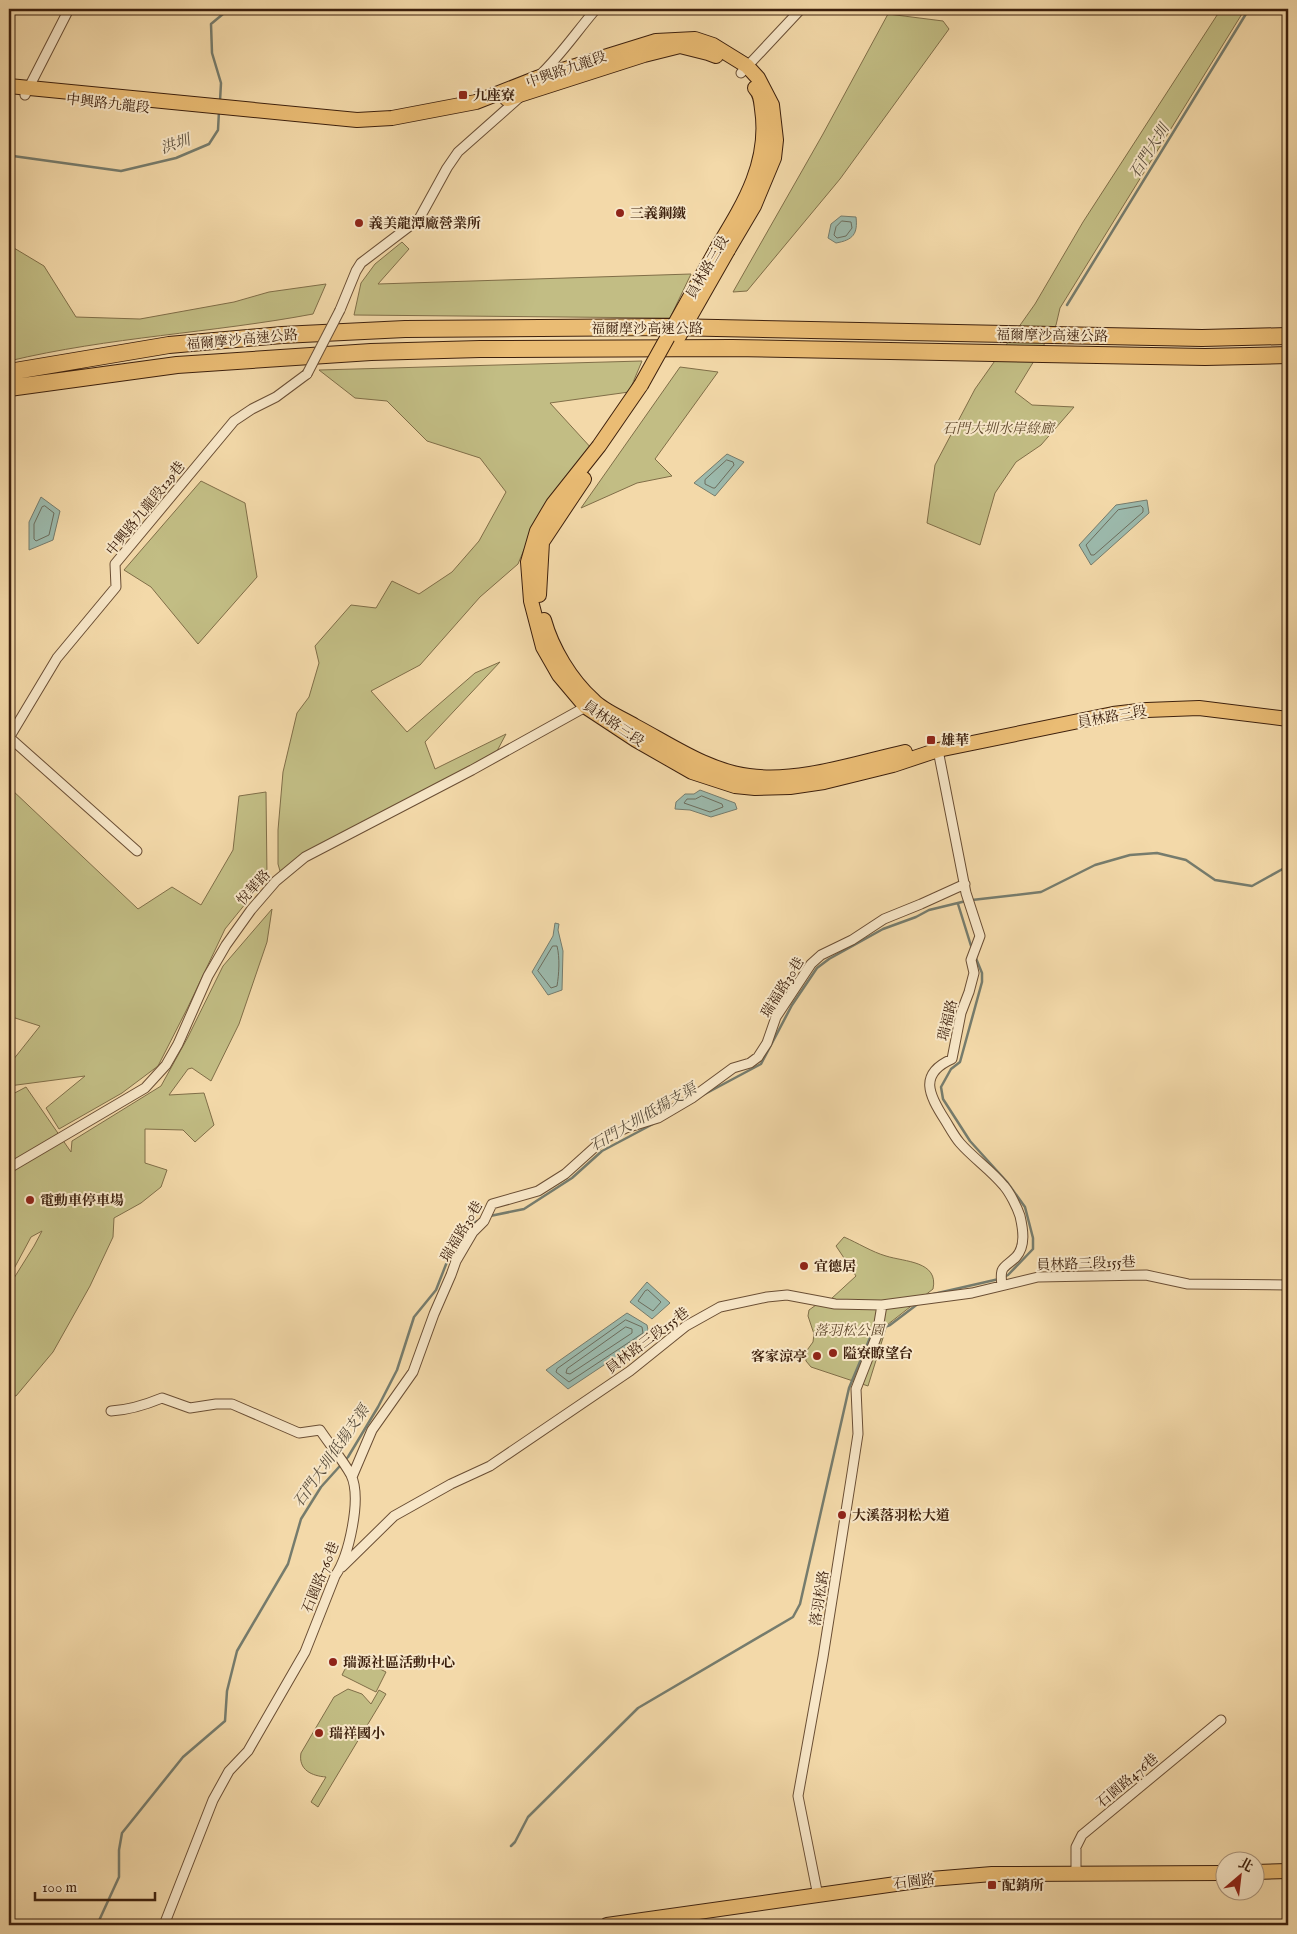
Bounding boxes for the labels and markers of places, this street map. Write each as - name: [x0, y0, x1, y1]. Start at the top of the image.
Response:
- place label: 九座寮: [473, 87, 515, 105]
- marker: 九座寮: [457, 89, 469, 101]
- place label: 三義鋼鐵: [630, 205, 686, 223]
- marker: 三義鋼鐵: [614, 207, 626, 219]
- place label: 義美龍潭廠營業所: [369, 215, 481, 233]
- marker: 義美龍潭廠營業所: [353, 217, 365, 229]
- place label: 雄華: [941, 732, 969, 750]
- marker: 雄華: [925, 734, 937, 746]
- place label: 電動車停車場: [40, 1192, 124, 1210]
- marker: 電動車停車場: [24, 1194, 36, 1206]
- place label: 宜德居: [814, 1258, 856, 1276]
- marker: 宜德居: [798, 1260, 810, 1272]
- place label: 隘寮瞭望台: [843, 1345, 913, 1363]
- marker: 隘寮瞭望台: [827, 1347, 839, 1359]
- place label: 客家涼亭: [751, 1348, 807, 1366]
- marker: 客家涼亭: [811, 1350, 823, 1362]
- place label: 大溪落羽松大道: [852, 1507, 950, 1525]
- marker: 大溪落羽松大道: [836, 1509, 848, 1521]
- place label: 瑞源社區活動中心: [343, 1654, 455, 1672]
- marker: 瑞源社區活動中心: [327, 1656, 339, 1668]
- place label: 瑞祥國小: [329, 1725, 385, 1743]
- marker: 瑞祥國小: [313, 1727, 325, 1739]
- place label: 配銷所: [1002, 1877, 1044, 1895]
- marker: 配銷所: [986, 1879, 998, 1891]

